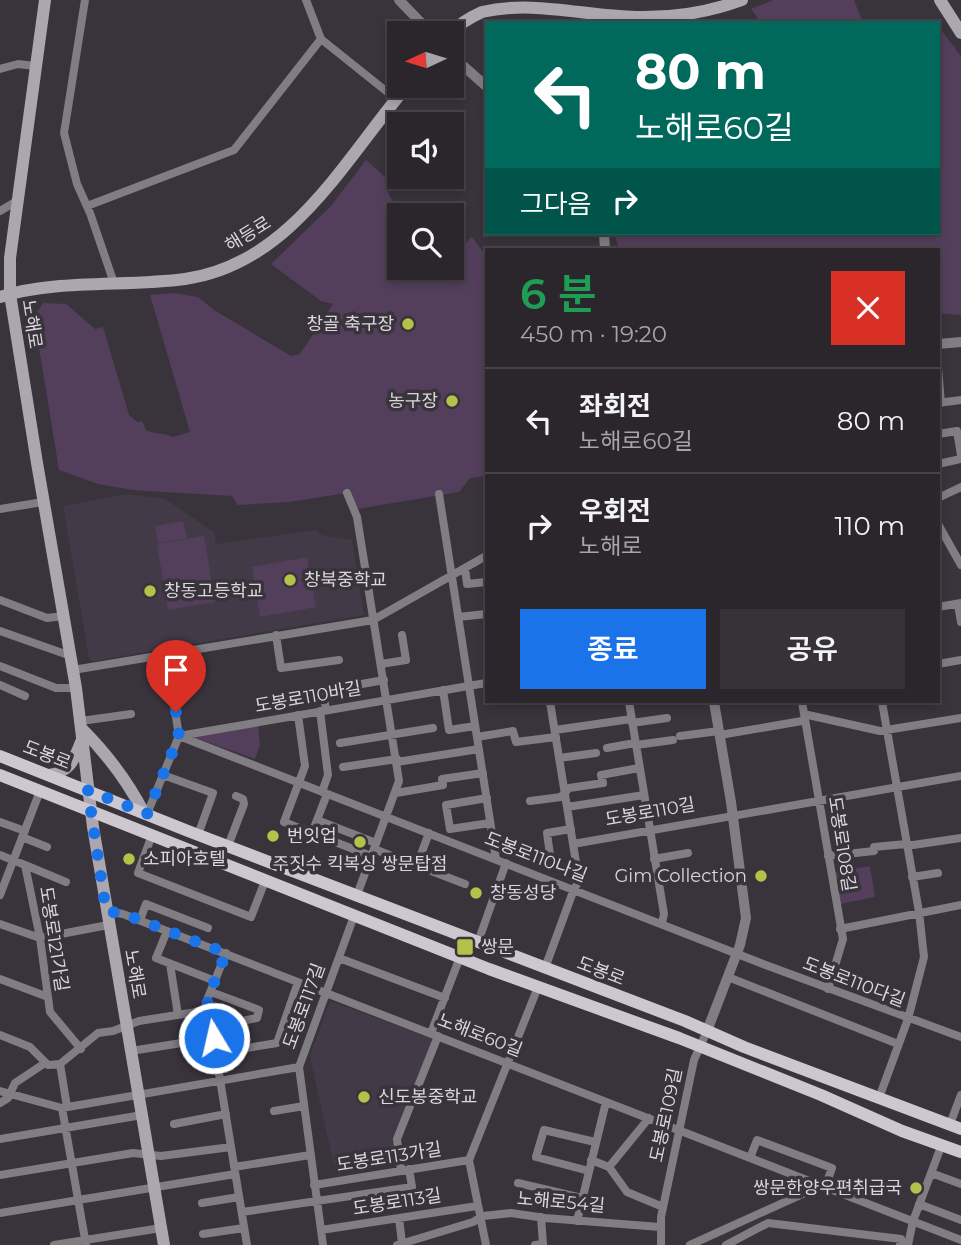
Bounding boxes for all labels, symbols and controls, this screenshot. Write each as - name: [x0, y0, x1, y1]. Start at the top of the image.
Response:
- north arrow: [387, 21, 464, 98]
- map controls: [387, 21, 464, 280]
- text: 80 m: [635, 42, 766, 101]
- icon: left: [520, 49, 611, 140]
- text: 노해로60길: [635, 108, 793, 147]
- button: sound: [387, 112, 464, 189]
- icon: right: [606, 182, 644, 220]
- text: 그다음: [520, 188, 592, 220]
- button: search: [387, 203, 464, 280]
- street label: 해등로: [221, 212, 275, 256]
- text: 6 분: [520, 268, 597, 320]
- button: close: [831, 271, 905, 345]
- street label: 노해로: [17, 298, 47, 350]
- place label: 창골 축구장: [306, 313, 394, 335]
- marker: 창골 축구장: [400, 316, 416, 332]
- text: 450 m · 19:20: [520, 320, 667, 348]
- place label: 농구장: [388, 390, 438, 412]
- text: 좌회전: [579, 390, 651, 422]
- marker: 농구장: [444, 393, 460, 409]
- icon: left: [520, 402, 558, 440]
- text: 80 m: [837, 405, 905, 437]
- text: 노해로60길: [579, 427, 693, 455]
- text: 우회전: [579, 495, 651, 527]
- icon: right: [520, 507, 558, 545]
- text: 110 m: [835, 510, 905, 542]
- text: 노해로: [579, 532, 642, 560]
- place label: 창북중학교: [304, 569, 387, 591]
- marker: 창북중학교: [282, 572, 298, 588]
- place label: 창동고등학교: [164, 580, 263, 602]
- marker: 창동고등학교: [142, 583, 158, 599]
- button: 종료: [520, 609, 706, 689]
- button: 공유: [720, 609, 905, 689]
- pin: [146, 640, 206, 712]
- icon: arrive: [157, 651, 195, 689]
- street label: 도봉로110바길: [253, 677, 363, 717]
- street label: 도봉로: [20, 736, 74, 774]
- street label: 도봉로110길: [603, 793, 697, 831]
- street label: 도봉로108길: [824, 795, 860, 893]
- place label: 번잇업: [287, 825, 337, 847]
- street label: 도봉로110나길: [482, 827, 590, 887]
- marker: 번잇업: [265, 828, 281, 844]
- marker: 주짓수 킥복싱 쌍문탑점: [352, 834, 368, 850]
- place label: 소피아호텔: [143, 848, 226, 870]
- marker: 소피아호텔: [121, 851, 137, 867]
- place label: 주짓수 킥복싱 쌍문탑점: [272, 853, 448, 875]
- place label: Gim Collection: [614, 865, 747, 887]
- marker: Gim Collection: [753, 868, 769, 884]
- place label: 창동성당: [490, 882, 556, 904]
- street label: 도봉로121가길: [35, 885, 73, 993]
- marker: 창동성당: [468, 885, 484, 901]
- place label: 쌍문: [481, 936, 514, 958]
- marker: 쌍문: [455, 937, 475, 957]
- street label: 노해로: [120, 948, 150, 1000]
- street label: 도봉로: [574, 952, 628, 990]
- street label: 도봉로110다길: [800, 952, 908, 1012]
- street label: 도봉로117길: [278, 960, 330, 1052]
- position arrow: [177, 1001, 251, 1075]
- street label: 노해로60길: [434, 1009, 526, 1061]
- street label: 도봉로109길: [645, 1066, 687, 1164]
- place label: 신도봉중학교: [378, 1086, 477, 1108]
- marker: 신도봉중학교: [356, 1089, 372, 1105]
- street label: 도봉로113가길: [335, 1138, 443, 1176]
- place label: 쌍문한양우편취급국: [753, 1177, 902, 1199]
- marker: 쌍문한양우편취급국: [908, 1180, 924, 1196]
- street label: 도봉로113길: [351, 1184, 443, 1220]
- street label: 노해로54길: [516, 1187, 606, 1217]

